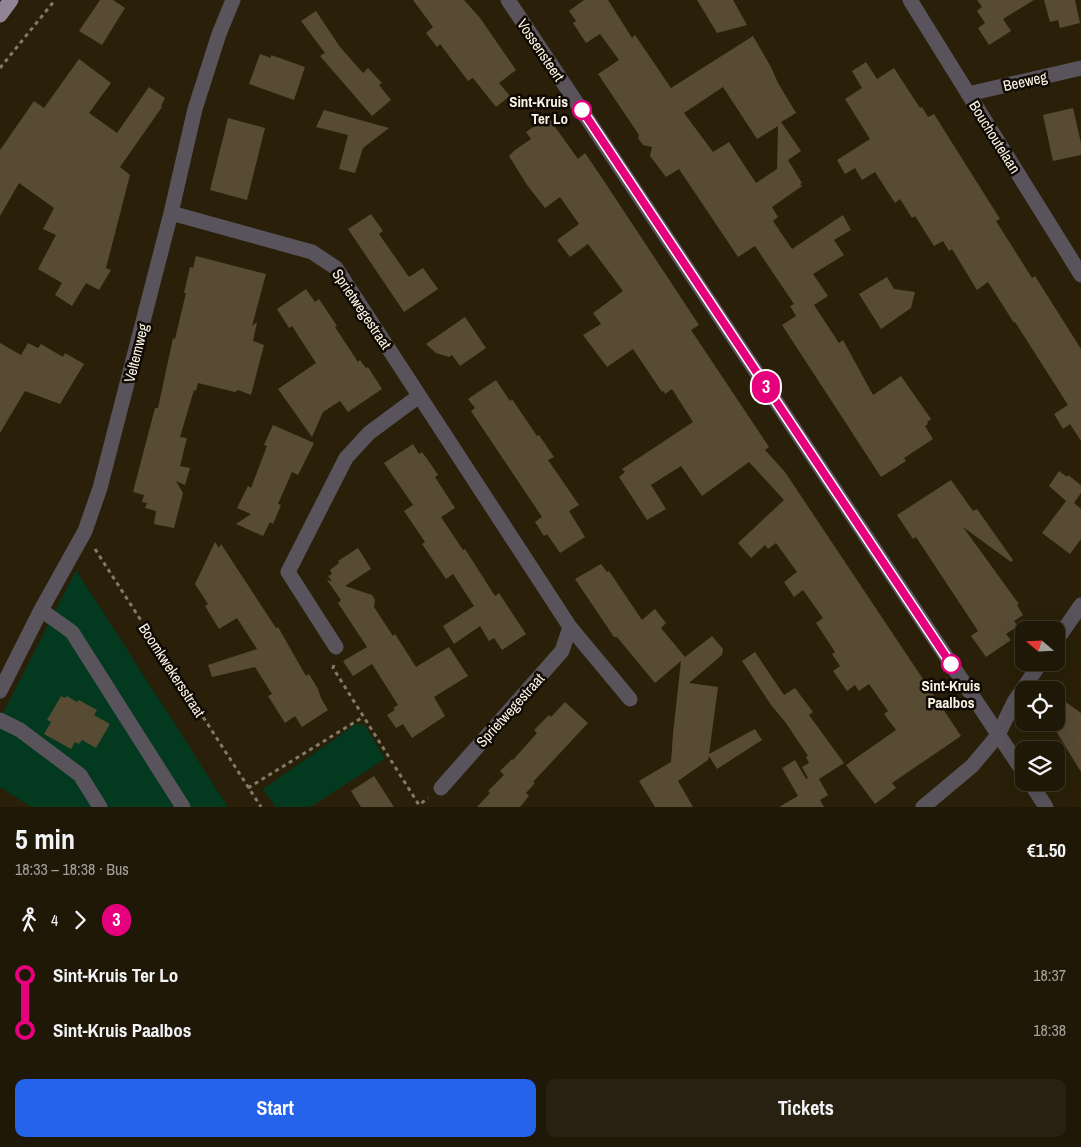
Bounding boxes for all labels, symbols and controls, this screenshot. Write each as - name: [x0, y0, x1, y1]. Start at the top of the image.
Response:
- street label: Vossensteert: [512, 15, 570, 86]
- street label: Beeweg: [1001, 66, 1049, 96]
- place label: Sint-Kruis Ter Lo: [509, 91, 568, 129]
- street label: Bouchoutelaan: [964, 97, 1026, 177]
- marker: Sint-Kruis Ter Lo: [572, 100, 592, 120]
- street label: Sprietwegestraat: [327, 265, 397, 354]
- street label: Veltemweg: [119, 321, 154, 385]
- line badge: 3: [750, 371, 782, 403]
- text: 3: [762, 374, 770, 399]
- street label: Boomkwekersstraat: [134, 619, 211, 721]
- north arrow: [1015, 621, 1065, 671]
- map controls: [1015, 621, 1065, 791]
- marker: Sint-Kruis Paalbos: [941, 654, 961, 674]
- street label: Sprietwegestraat: [471, 668, 549, 752]
- place label: Sint-Kruis Paalbos: [922, 675, 981, 713]
- button: locate: [1015, 681, 1065, 731]
- button: layers: [1015, 741, 1065, 791]
- text: 5 min: [15, 820, 75, 858]
- text: €1.50: [1027, 837, 1066, 863]
- text: 18:33 – 18:38 · Bus: [15, 858, 129, 880]
- icon: walk: [15, 906, 43, 934]
- icon: forward: [66, 906, 94, 934]
- text: 3: [112, 907, 121, 932]
- text: 4: [51, 909, 58, 931]
- text: Sint-Kruis Ter Lo: [53, 962, 178, 988]
- text: 18:37: [1033, 964, 1066, 986]
- text: Sint-Kruis Paalbos: [53, 1017, 192, 1043]
- text: 18:38: [1033, 1019, 1066, 1041]
- button: Start: [15, 1079, 536, 1137]
- button: Tickets: [546, 1079, 1066, 1137]

